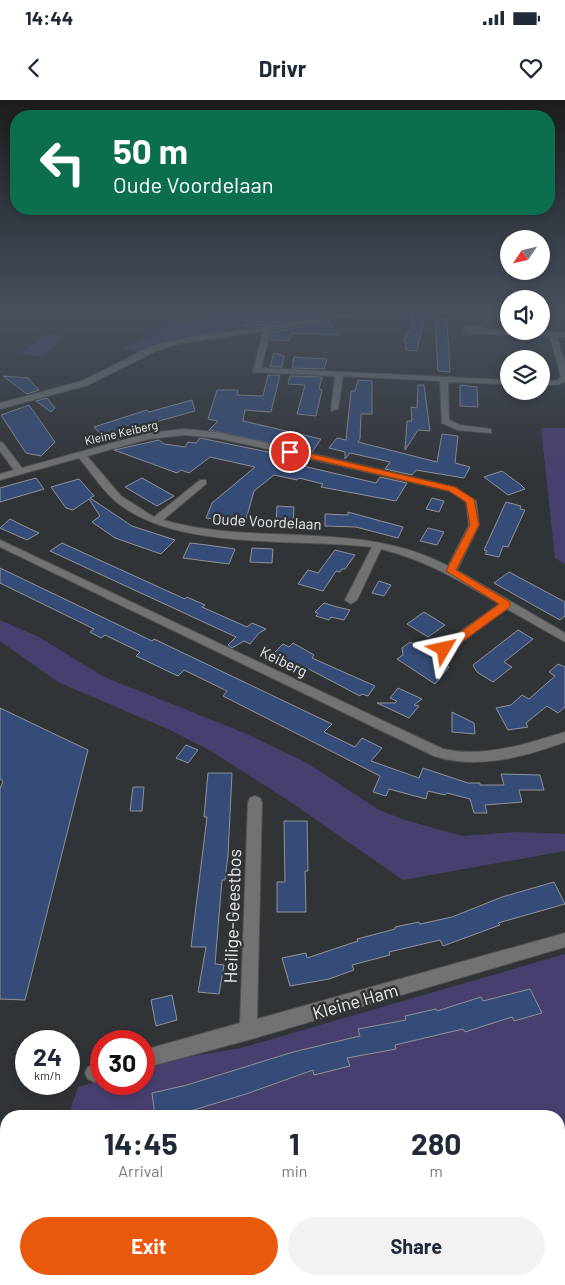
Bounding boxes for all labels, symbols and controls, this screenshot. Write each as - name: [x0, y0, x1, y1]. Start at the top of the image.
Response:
- text: 14:44: [25, 6, 73, 29]
- icon: back: [20, 54, 48, 82]
- icon: heart: [517, 54, 545, 82]
- text: Drivr: [259, 55, 306, 81]
- text: 50 m: [113, 129, 188, 171]
- icon: left: [30, 130, 95, 195]
- text: Oude Voordelaan: [113, 171, 274, 197]
- north arrow: [500, 230, 550, 280]
- map controls: [500, 230, 550, 400]
- button: sound: [500, 290, 550, 340]
- button: layers: [500, 350, 550, 400]
- street label: Kleine Keiberg: [83, 417, 159, 447]
- pin: [269, 431, 311, 473]
- icon: arrive: [276, 438, 304, 466]
- street label: Oude Voordelaan: [212, 509, 322, 533]
- position arrow: [417, 622, 469, 674]
- street label: Keiberg: [258, 642, 310, 680]
- street label: Heilige-Geestbos: [219, 848, 245, 984]
- street label: Kleine Ham: [310, 978, 400, 1024]
- speed limit sign: 30: [90, 1030, 155, 1095]
- text: 24: [33, 1041, 62, 1071]
- text: km/h: [34, 1068, 61, 1082]
- text: 14:45: [104, 1125, 178, 1161]
- text: 1: [289, 1125, 300, 1161]
- text: 280: [411, 1125, 461, 1161]
- text: Arrival: [118, 1161, 163, 1180]
- text: min: [281, 1161, 307, 1180]
- text: m: [430, 1161, 443, 1180]
- button: Exit: [20, 1217, 278, 1275]
- button: Share: [288, 1217, 545, 1275]

